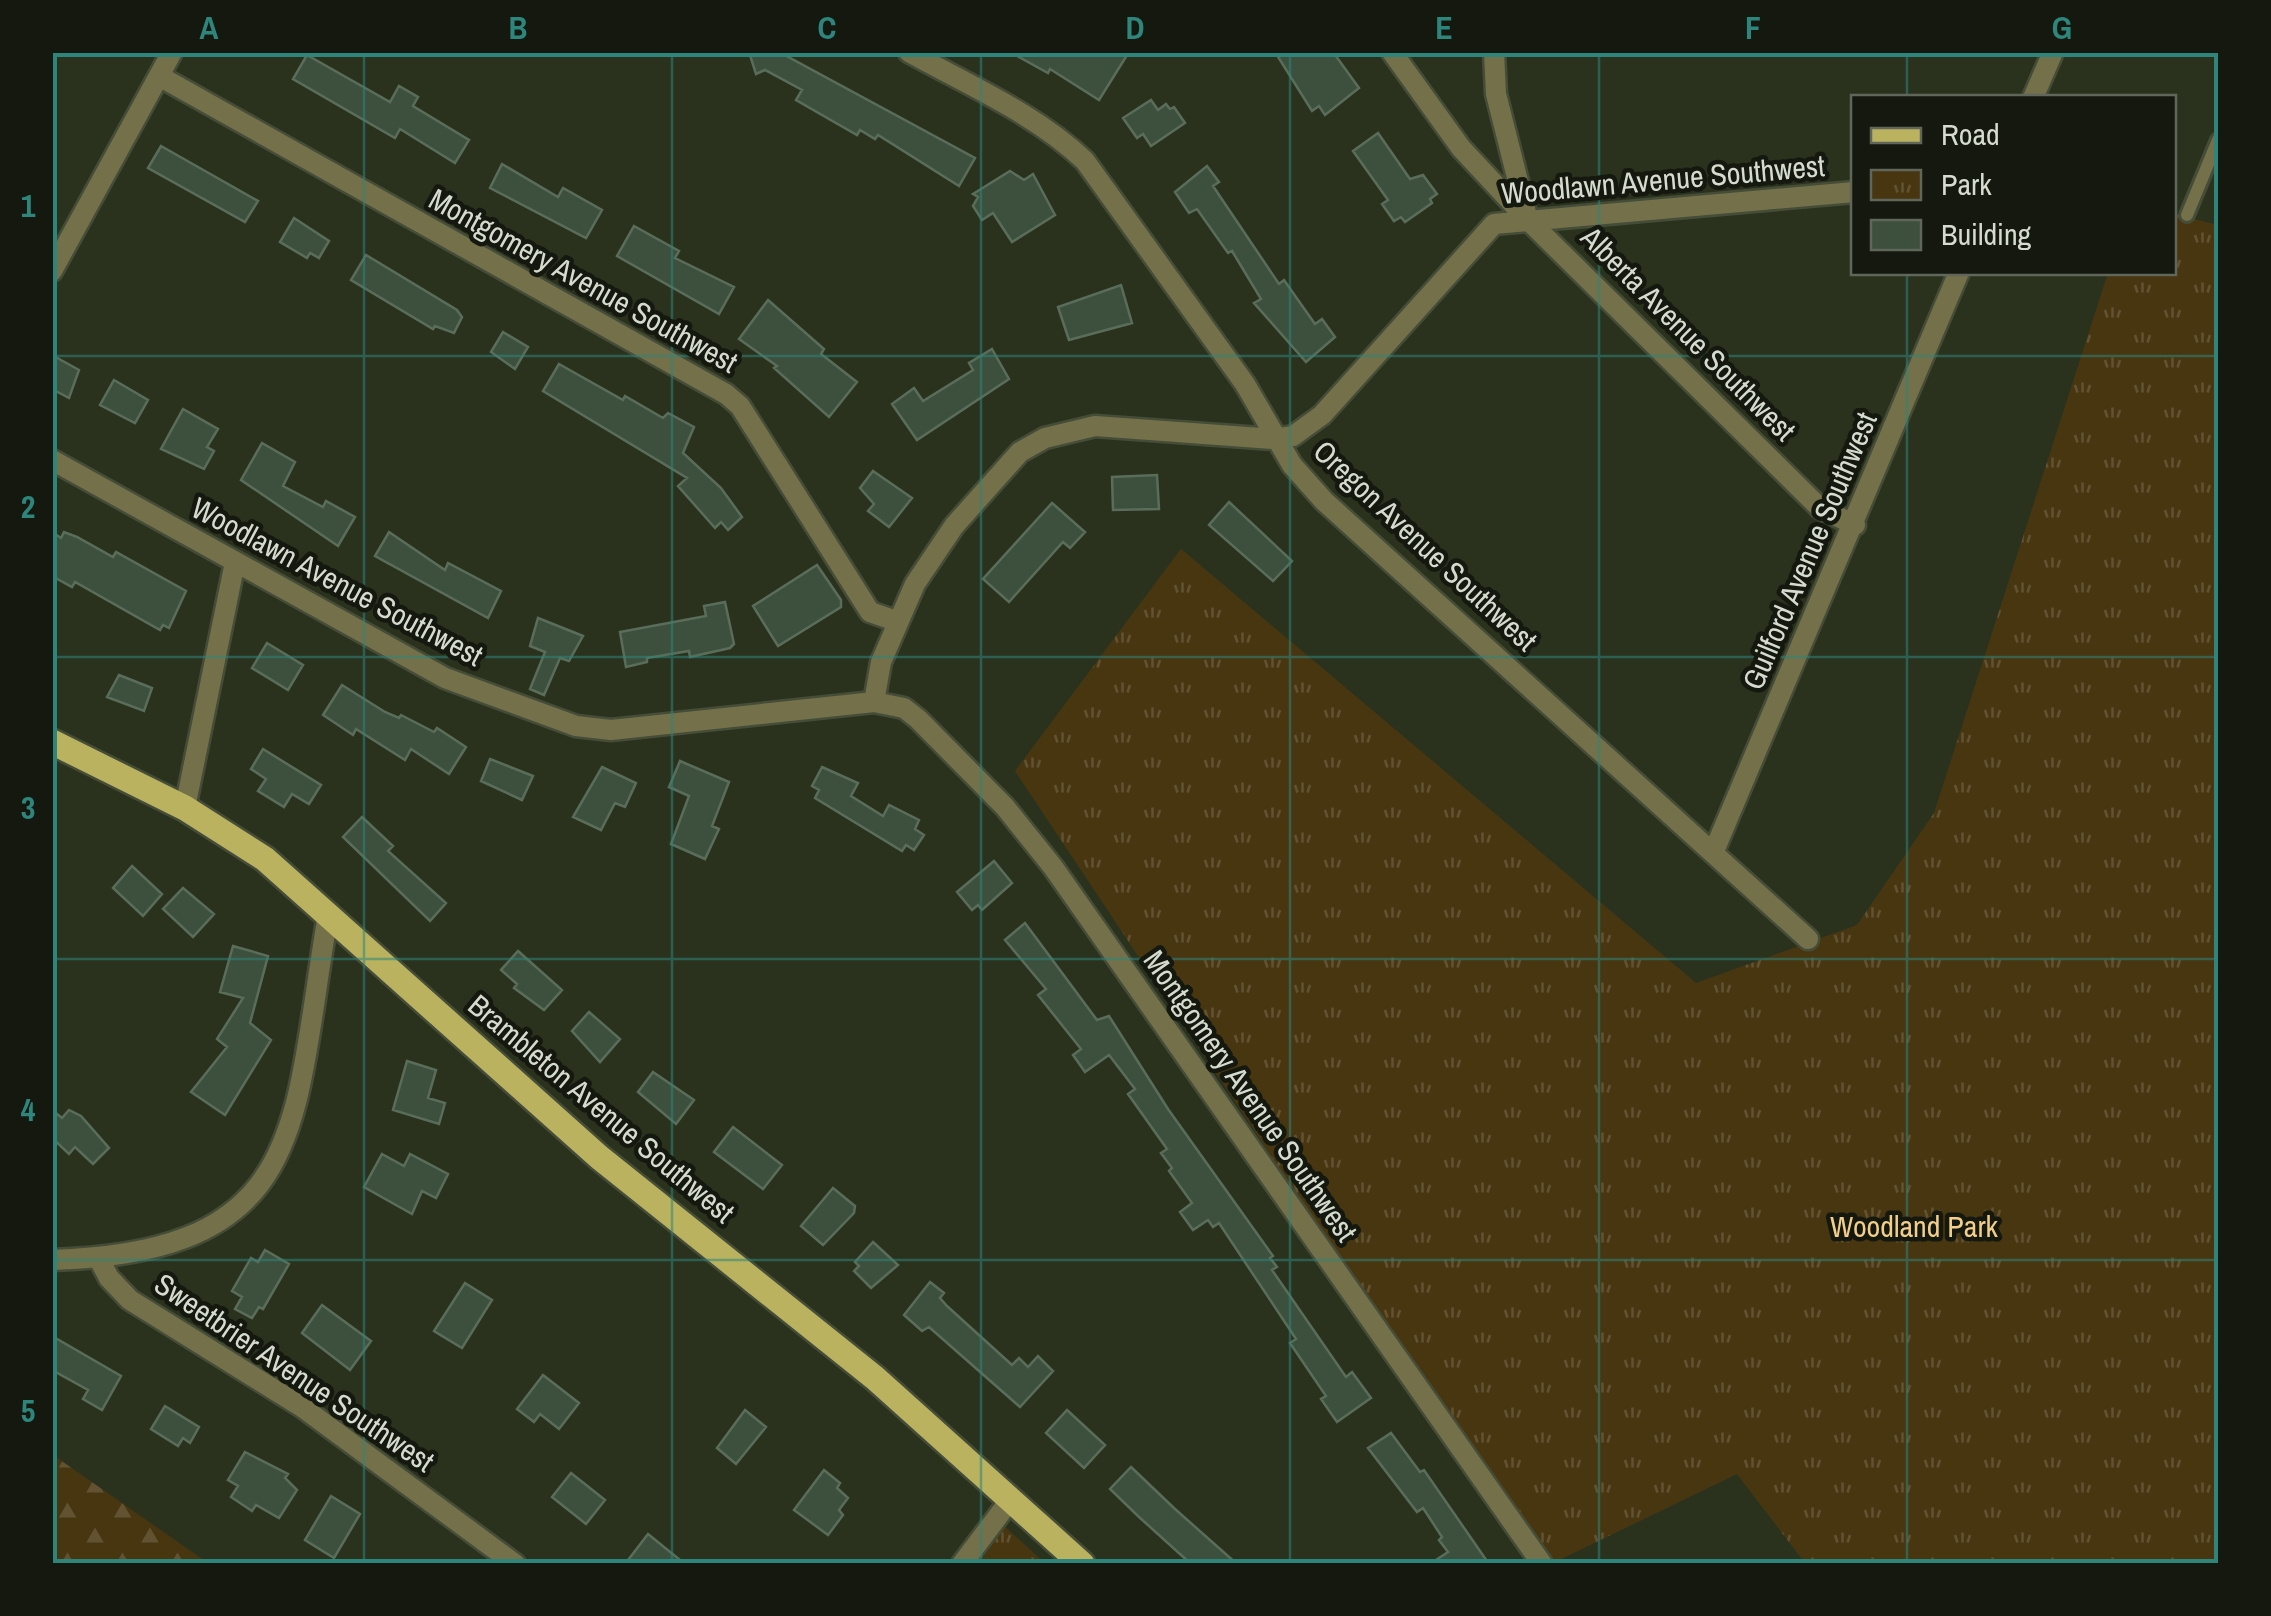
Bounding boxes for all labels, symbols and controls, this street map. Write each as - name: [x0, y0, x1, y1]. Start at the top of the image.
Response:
- text: A: [200, 6, 219, 49]
- text: B: [509, 6, 527, 49]
- text: C: [818, 6, 836, 49]
- text: D: [1126, 6, 1144, 49]
- text: E: [1435, 6, 1453, 49]
- text: F: [1745, 6, 1761, 49]
- text: G: [2052, 6, 2072, 49]
- legend: [1851, 95, 2176, 275]
- text: Road: [1941, 114, 2000, 154]
- street label: Woodlawn Avenue Southwest: [1499, 145, 1827, 213]
- text: Park: [1941, 164, 1992, 204]
- street label: Montgomery Avenue Southwest: [422, 179, 745, 382]
- text: 1: [21, 184, 36, 227]
- text: Building: [1941, 214, 2032, 254]
- street label: Alberta Avenue Southwest: [1572, 217, 1805, 449]
- street label: Guilford Avenue Southwest: [1733, 406, 1886, 695]
- street label: Oregon Avenue Southwest: [1305, 431, 1546, 660]
- text: 2: [21, 485, 35, 528]
- street label: Woodlawn Avenue Southwest: [185, 487, 490, 675]
- text: 3: [21, 786, 35, 829]
- street label: Montgomery Avenue Southwest: [1135, 942, 1367, 1249]
- street label: Brambleton Avenue Southwest: [460, 985, 743, 1232]
- text: 4: [21, 1088, 36, 1131]
- park label: Woodland Park: [1830, 1206, 1999, 1246]
- street label: Sweetbrier Avenue Southwest: [147, 1264, 442, 1481]
- text: 5: [21, 1389, 35, 1432]

